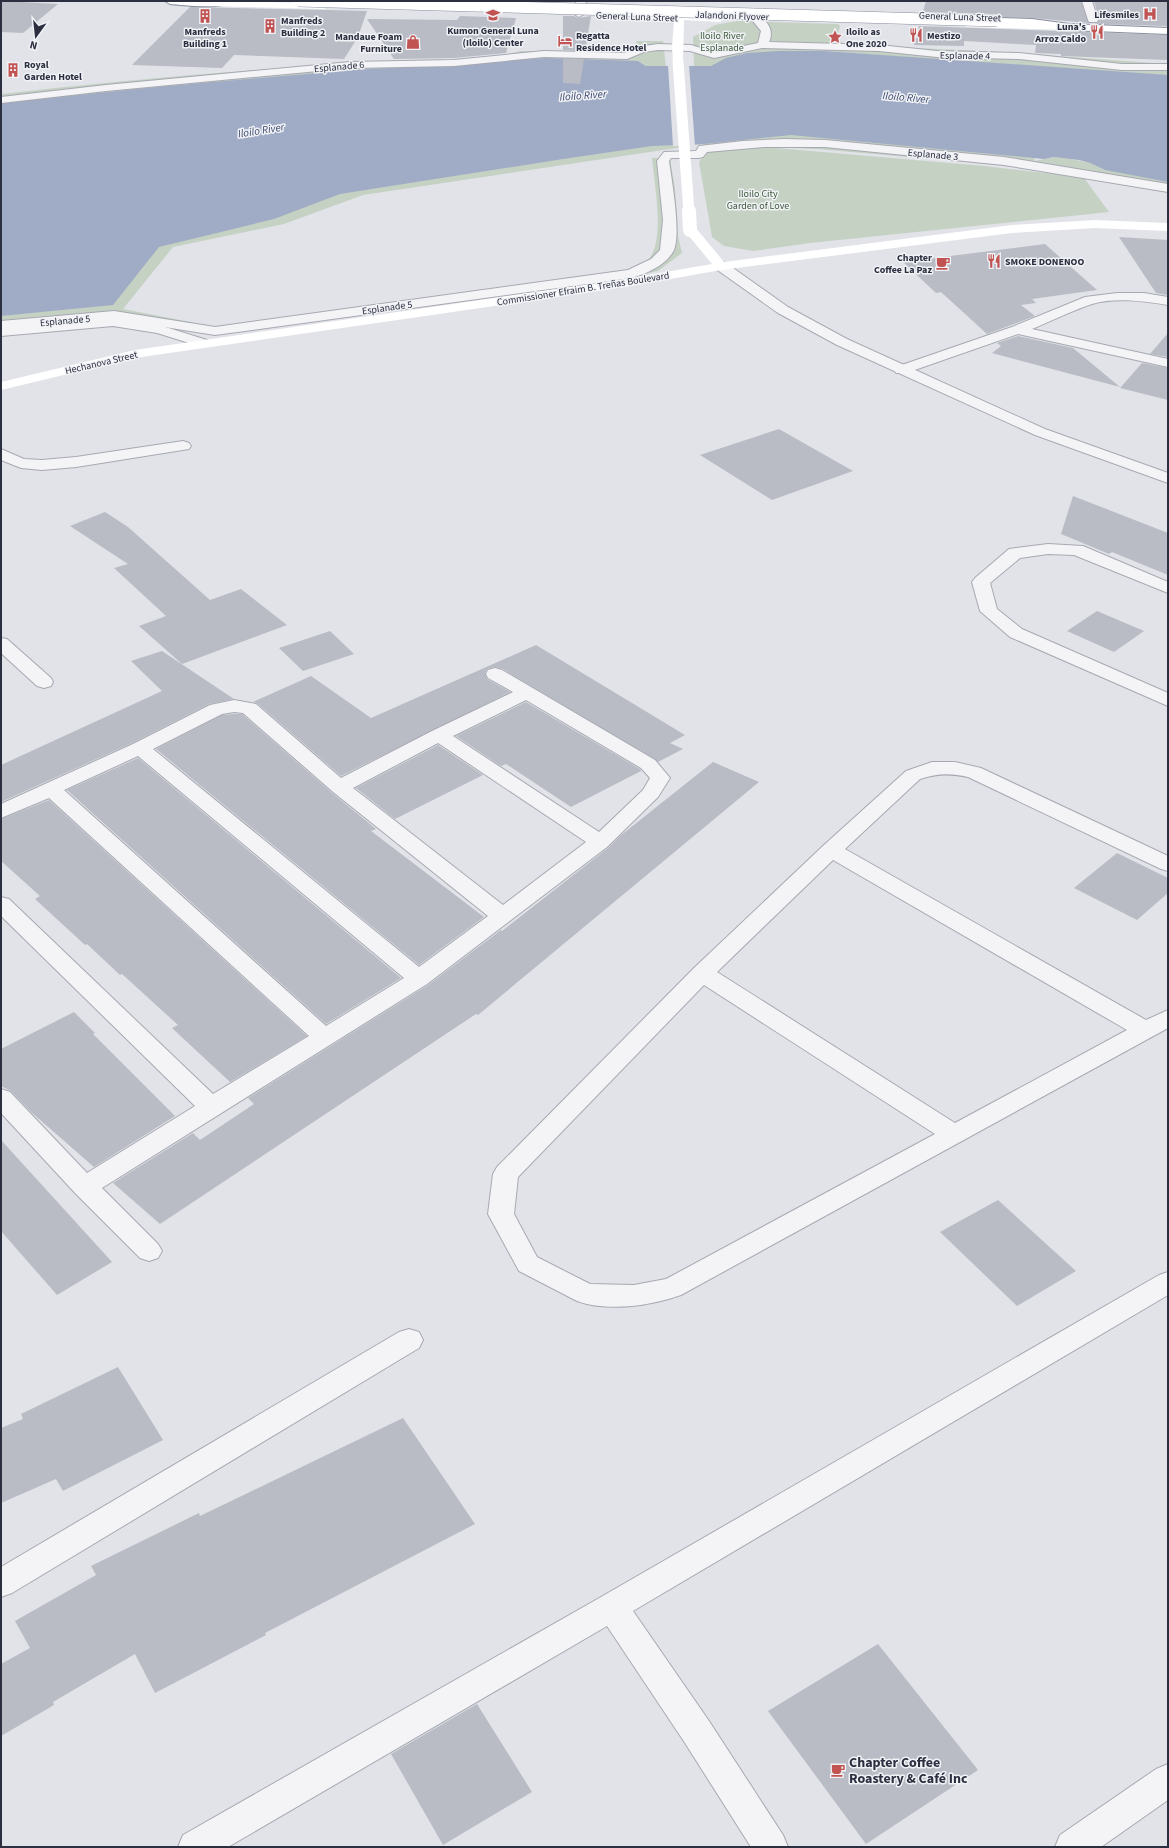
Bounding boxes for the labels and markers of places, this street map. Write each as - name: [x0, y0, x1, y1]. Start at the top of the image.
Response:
- hospital icon: Lifesmiles: [1142, 6, 1158, 22]
- school or university icon: Kumon General Luna (Iloilo) Center: [485, 7, 501, 23]
- building icon: Manfreds Building 1: [197, 8, 213, 24]
- place label: Lifesmiles: [1094, 8, 1140, 22]
- place label: Manfreds Building 2: [281, 14, 325, 40]
- building icon: Manfreds Building 2: [262, 18, 278, 34]
- place label: Luna's Arroz Caldo: [1034, 20, 1087, 46]
- place label: Kumon General Luna (Iloilo) Center: [447, 24, 539, 50]
- restaurant icon: Luna's Arroz Caldo: [1089, 24, 1105, 40]
- place label: Manfreds Building 1: [183, 25, 227, 51]
- place label: Iloilo as One 2020: [846, 25, 887, 51]
- restaurant icon: Mestizo: [908, 27, 924, 43]
- place label: Regatta Residence Hotel: [576, 29, 646, 55]
- place icon: Iloilo as One 2020: [827, 29, 843, 45]
- place label: Mestizo: [927, 29, 961, 43]
- place label: Mandaue Foam Furniture: [335, 30, 402, 56]
- hotel icon: Regatta Residence Hotel: [557, 33, 573, 49]
- shop icon: Mandaue Foam Furniture: [405, 34, 421, 50]
- place label: Royal Garden Hotel: [24, 58, 82, 84]
- building icon: Royal Garden Hotel: [5, 62, 21, 78]
- place label: Chapter Coffee La Paz: [874, 251, 932, 277]
- restaurant icon: SMOKE DONENOO: [986, 253, 1002, 269]
- cafe icon: Chapter Coffee La Paz: [935, 255, 951, 271]
- place label: SMOKE DONENOO: [1005, 255, 1084, 269]
- place label: Chapter Coffee Roastery & Café Inc: [849, 1753, 968, 1789]
- cafe icon: Chapter Coffee Roastery & Café Inc: [830, 1762, 846, 1778]

